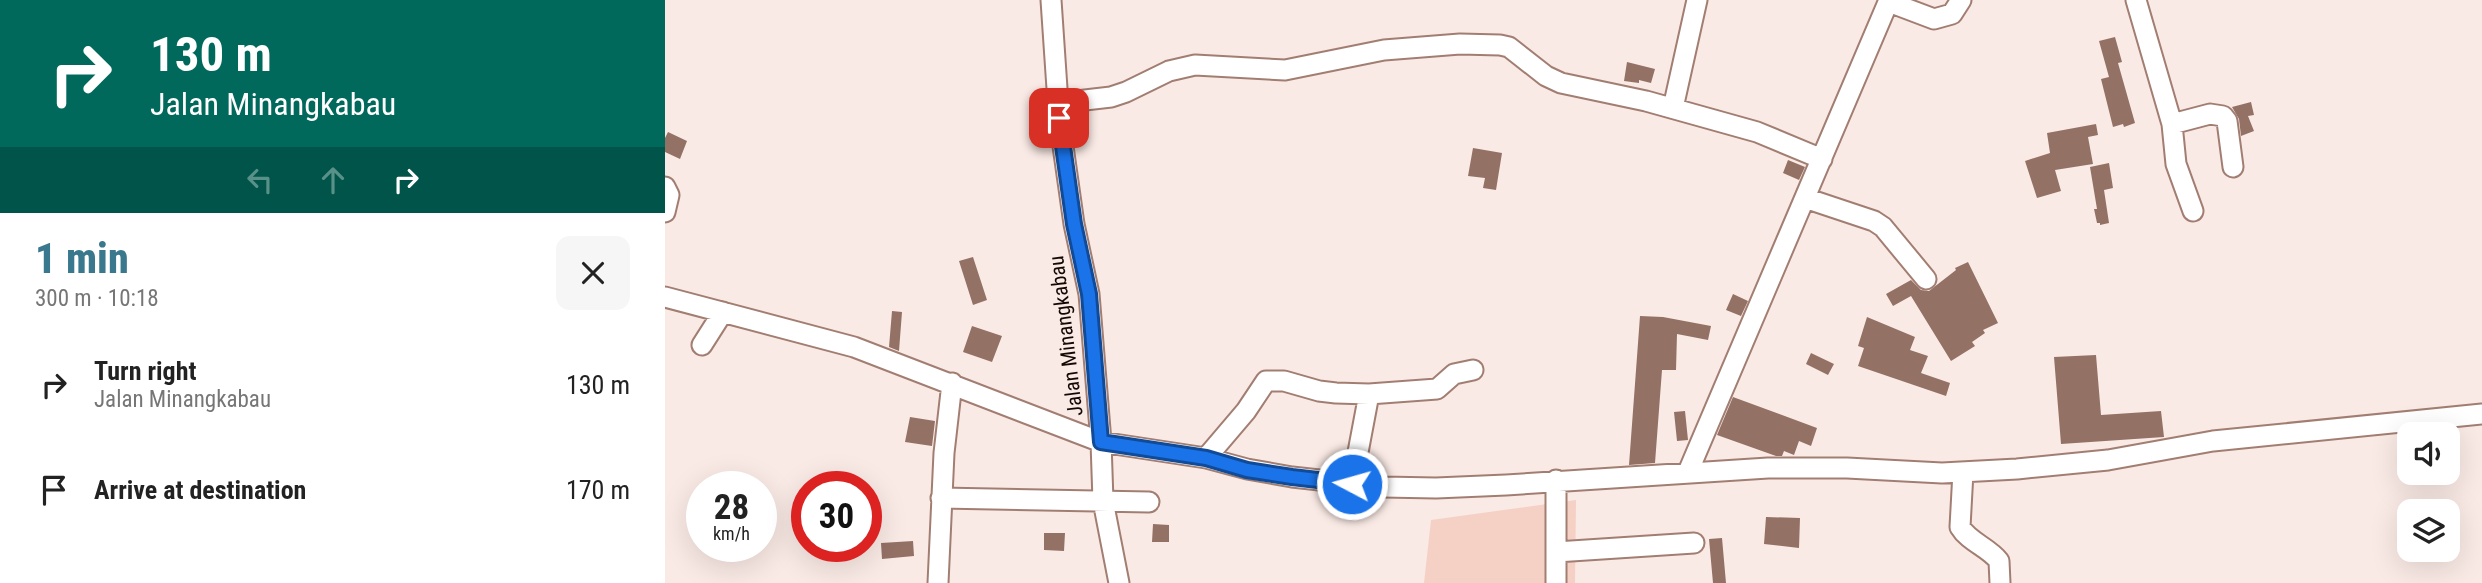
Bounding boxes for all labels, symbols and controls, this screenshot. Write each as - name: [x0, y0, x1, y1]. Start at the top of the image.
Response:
- text: 130 m: [150, 26, 272, 83]
- icon: right: [35, 28, 126, 119]
- text: Jalan Minangkabau: [150, 85, 396, 123]
- pin: [1029, 88, 1089, 148]
- icon: arrive: [1040, 99, 1078, 137]
- icon: left: [241, 161, 279, 199]
- icon: ahead: [314, 161, 352, 199]
- icon: right: [387, 161, 425, 199]
- text: 1 min: [35, 234, 129, 283]
- button: close: [556, 236, 630, 310]
- street label: Jalan Minangkabau: [1044, 254, 1088, 418]
- text: 300 m · 10:18: [35, 285, 159, 312]
- text: Turn right: [94, 356, 196, 386]
- icon: right: [35, 366, 73, 404]
- text: 130 m: [566, 370, 630, 400]
- text: Jalan Minangkabau: [94, 386, 271, 413]
- map controls: [2397, 422, 2460, 562]
- button: sound: [2397, 422, 2460, 485]
- position arrow: [1315, 447, 1389, 521]
- icon: arrive: [35, 471, 73, 509]
- speed limit sign: 30: [791, 471, 882, 562]
- text: Arrive at destination: [94, 475, 306, 505]
- text: 170 m: [566, 475, 630, 505]
- text: 28: [714, 487, 749, 528]
- button: layers: [2397, 499, 2460, 562]
- text: km/h: [713, 523, 750, 544]

